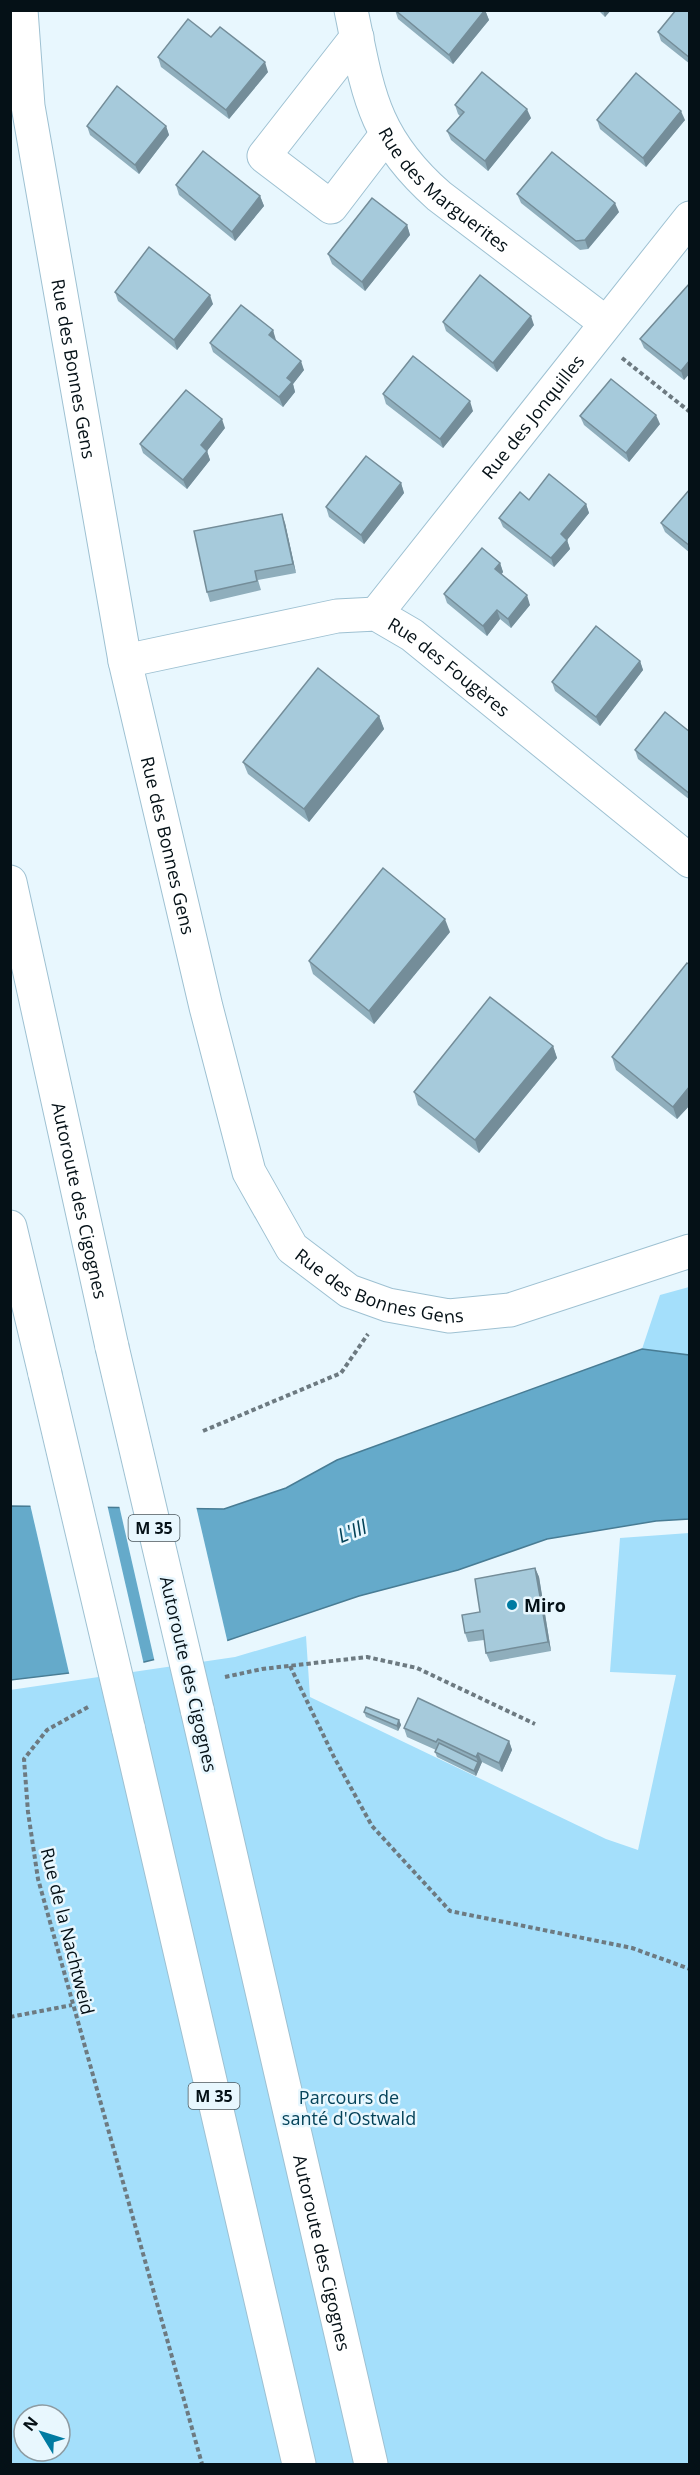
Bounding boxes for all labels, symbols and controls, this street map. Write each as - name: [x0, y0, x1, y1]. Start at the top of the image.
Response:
- street label: Rue des Marguerites: [373, 123, 514, 257]
- street label: Rue des Bonnes Gens: [46, 277, 101, 461]
- street label: Rue des Jonquilles: [476, 349, 589, 484]
- street label: Rue des Fougères: [384, 612, 515, 722]
- street label: Rue des Bonnes Gens: [136, 754, 201, 937]
- street label: Autoroute des Cigognes: [47, 1100, 113, 1301]
- street label: Rue des Bonnes Gens: [290, 1243, 464, 1328]
- water label: L'Ill: [333, 1513, 371, 1549]
- road number: M 35: [128, 1515, 180, 1541]
- street label: Autoroute des Cigognes: [155, 1574, 223, 1774]
- place label: Miro: [524, 1593, 566, 1617]
- marker: Miro: [505, 1598, 519, 1612]
- street label: Rue de la Nachtweid: [36, 1845, 100, 2017]
- road number: M 35: [188, 2083, 240, 2109]
- park label: Parcours de santé d'Ostwald: [282, 2085, 416, 2130]
- street label: Autoroute des Cigognes: [288, 2152, 357, 2353]
- north arrow: [12, 2403, 72, 2463]
- text: N: [18, 2412, 43, 2436]

